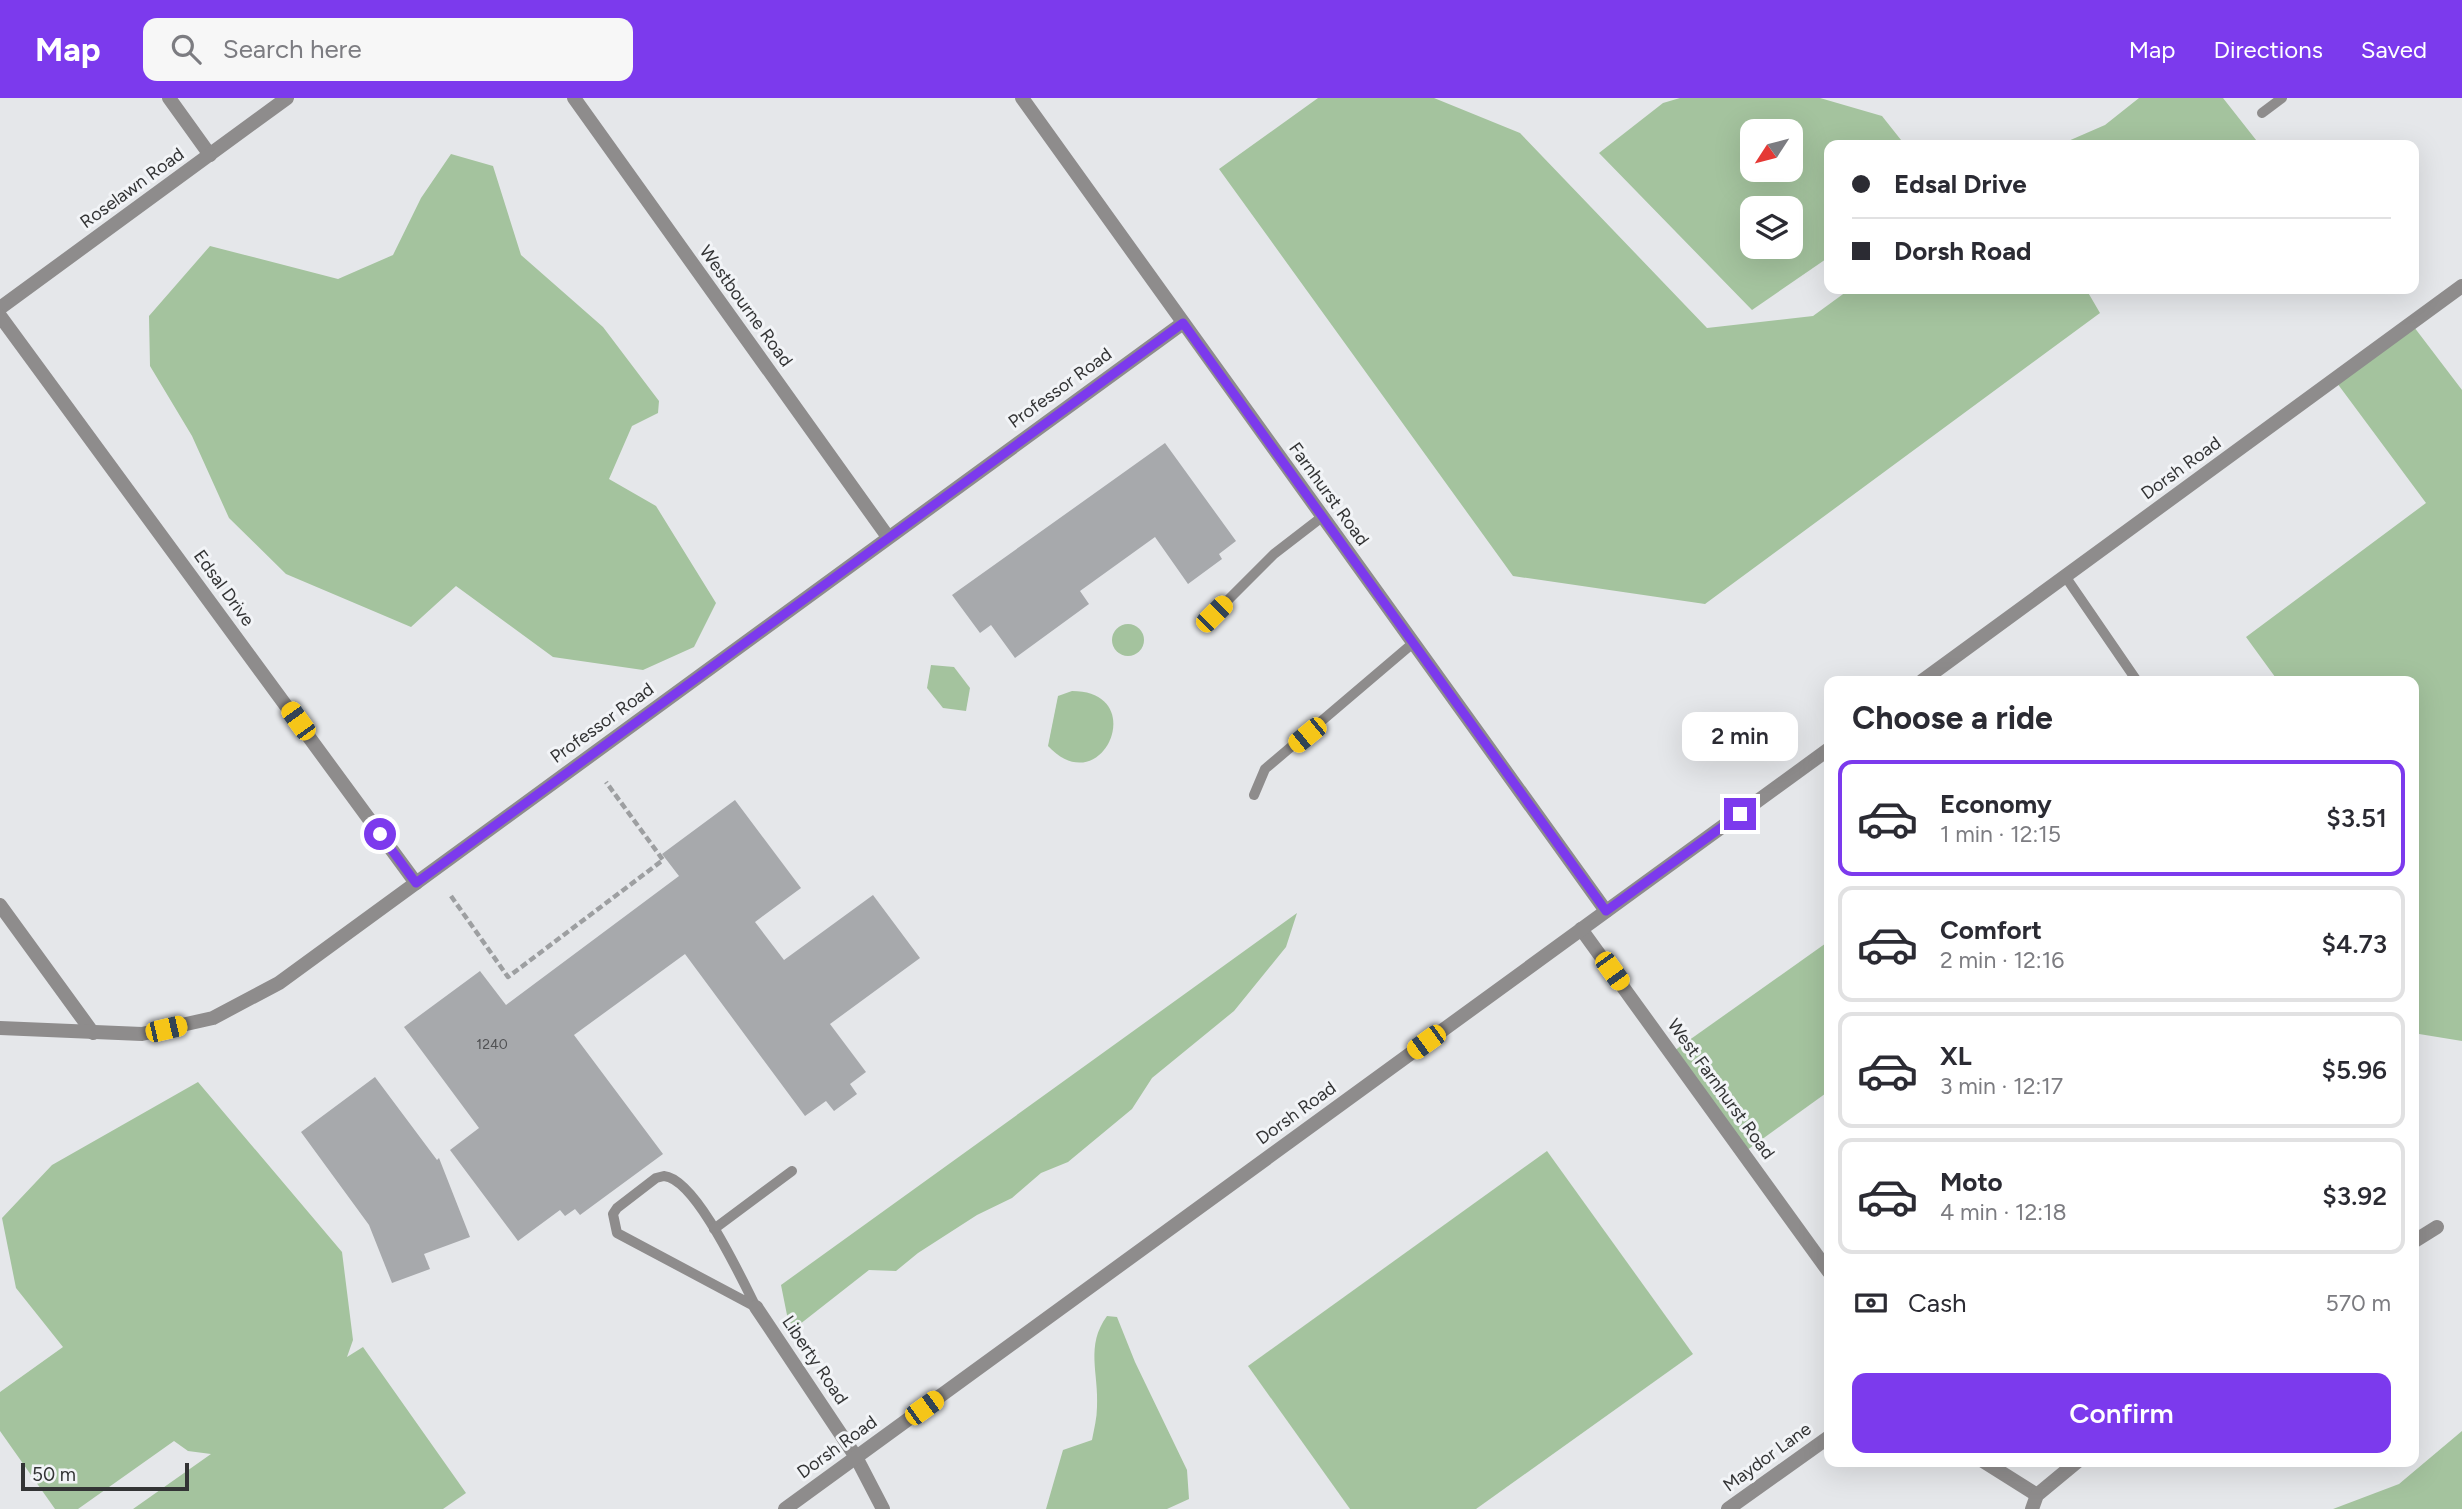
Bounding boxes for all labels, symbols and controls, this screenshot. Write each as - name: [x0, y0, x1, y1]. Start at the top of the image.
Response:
- search box: [143, 18, 633, 81]
- text: Map: [35, 30, 101, 69]
- icon: search: [167, 30, 205, 68]
- text: Search here: [223, 33, 362, 65]
- text: Map: [2129, 35, 2175, 64]
- text: Directions: [2213, 35, 2323, 64]
- text: Saved: [2361, 35, 2427, 64]
- north arrow: [1740, 119, 1802, 182]
- map controls: [1740, 119, 1803, 259]
- street label: Roselawn Road: [76, 143, 188, 233]
- text: Edsal Drive: [1894, 168, 2027, 200]
- button: layers: [1740, 196, 1803, 259]
- text: Dorsh Road: [1894, 235, 2032, 267]
- street label: Westbourne Road: [695, 241, 797, 371]
- street label: Professor Road: [1004, 343, 1116, 433]
- street label: Dorsh Road: [2137, 432, 2225, 504]
- street label: Farnhurst Road: [1284, 438, 1374, 550]
- street label: Edsal Drive: [189, 546, 259, 631]
- car: [1192, 592, 1237, 636]
- street label: Professor Road: [546, 678, 658, 768]
- car: [278, 698, 319, 744]
- text: Choose a ride: [1852, 699, 2053, 737]
- callout: 2 min: [1682, 712, 1798, 762]
- car: [1285, 714, 1330, 756]
- text: 2 min: [1711, 722, 1769, 750]
- icon: car: [1856, 787, 1919, 850]
- text: Economy: [1940, 788, 2052, 820]
- route end: [1724, 798, 1756, 830]
- text: $3.51: [2326, 802, 2387, 834]
- route start: [364, 818, 396, 850]
- text: 1 min · 12:15: [1940, 820, 2061, 848]
- icon: car: [1856, 913, 1919, 976]
- text: Comfort: [1940, 914, 2042, 946]
- text: $4.73: [2322, 928, 2387, 960]
- text: 2 min · 12:16: [1940, 946, 2064, 974]
- car: [1592, 948, 1633, 994]
- car: [144, 1014, 189, 1044]
- street label: West Farnhurst Road: [1663, 1014, 1779, 1164]
- car: [1403, 1021, 1450, 1063]
- house number: 1240: [476, 1036, 508, 1053]
- icon: car: [1856, 1039, 1919, 1102]
- text: XL: [1940, 1040, 1972, 1072]
- text: $5.96: [2322, 1054, 2387, 1086]
- text: 3 min · 12:17: [1940, 1072, 2063, 1100]
- street label: Dorsh Road: [1252, 1077, 1340, 1149]
- icon: car: [1856, 1165, 1919, 1228]
- text: Moto: [1940, 1166, 2003, 1198]
- text: $3.92: [2322, 1180, 2387, 1212]
- text: 4 min · 12:18: [1940, 1198, 2067, 1226]
- icon: cash: [1852, 1284, 1890, 1322]
- text: Cash: [1908, 1287, 1967, 1319]
- text: 570 m: [2325, 1289, 2391, 1317]
- street label: Liberty Road: [777, 1312, 853, 1408]
- button: Confirm: [1852, 1373, 2391, 1453]
- car: [901, 1387, 948, 1429]
- street label: Dorsh Road: [793, 1411, 881, 1483]
- street label: Maydor Lane: [1719, 1418, 1815, 1496]
- scale bar: [21, 1460, 189, 1492]
- text: 50 m: [32, 1463, 76, 1486]

